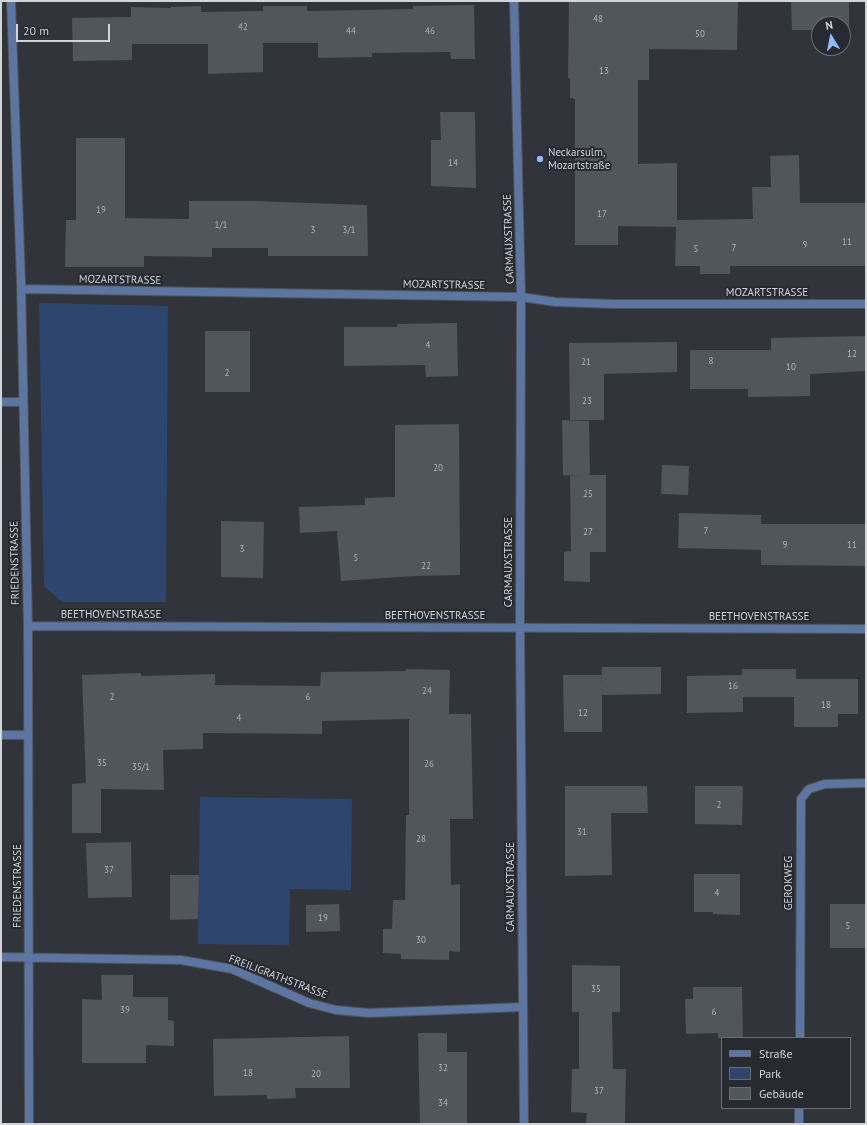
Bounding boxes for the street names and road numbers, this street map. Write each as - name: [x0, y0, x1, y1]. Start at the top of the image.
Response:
- street label: CARMAUXSTRASSE: [501, 194, 517, 284]
- street label: MOZARTSTRASSE: [79, 273, 161, 287]
- street label: MOZARTSTRASSE: [403, 278, 485, 292]
- street label: MOZARTSTRASSE: [726, 286, 808, 300]
- street label: CARMAUXSTRASSE: [502, 517, 516, 607]
- street label: FRIEDENSTRASSE: [8, 521, 22, 605]
- street label: BEETHOVENSTRASSE: [61, 608, 161, 622]
- street label: BEETHOVENSTRASSE: [385, 609, 485, 623]
- street label: BEETHOVENSTRASSE: [709, 610, 809, 624]
- street label: CARMAUXSTRASSE: [504, 842, 518, 932]
- street label: FRIEDENSTRASSE: [11, 844, 25, 928]
- street label: GEROKWEG: [782, 856, 796, 910]
- street label: FREILIGRATHSTRASSE: [227, 952, 329, 1002]

